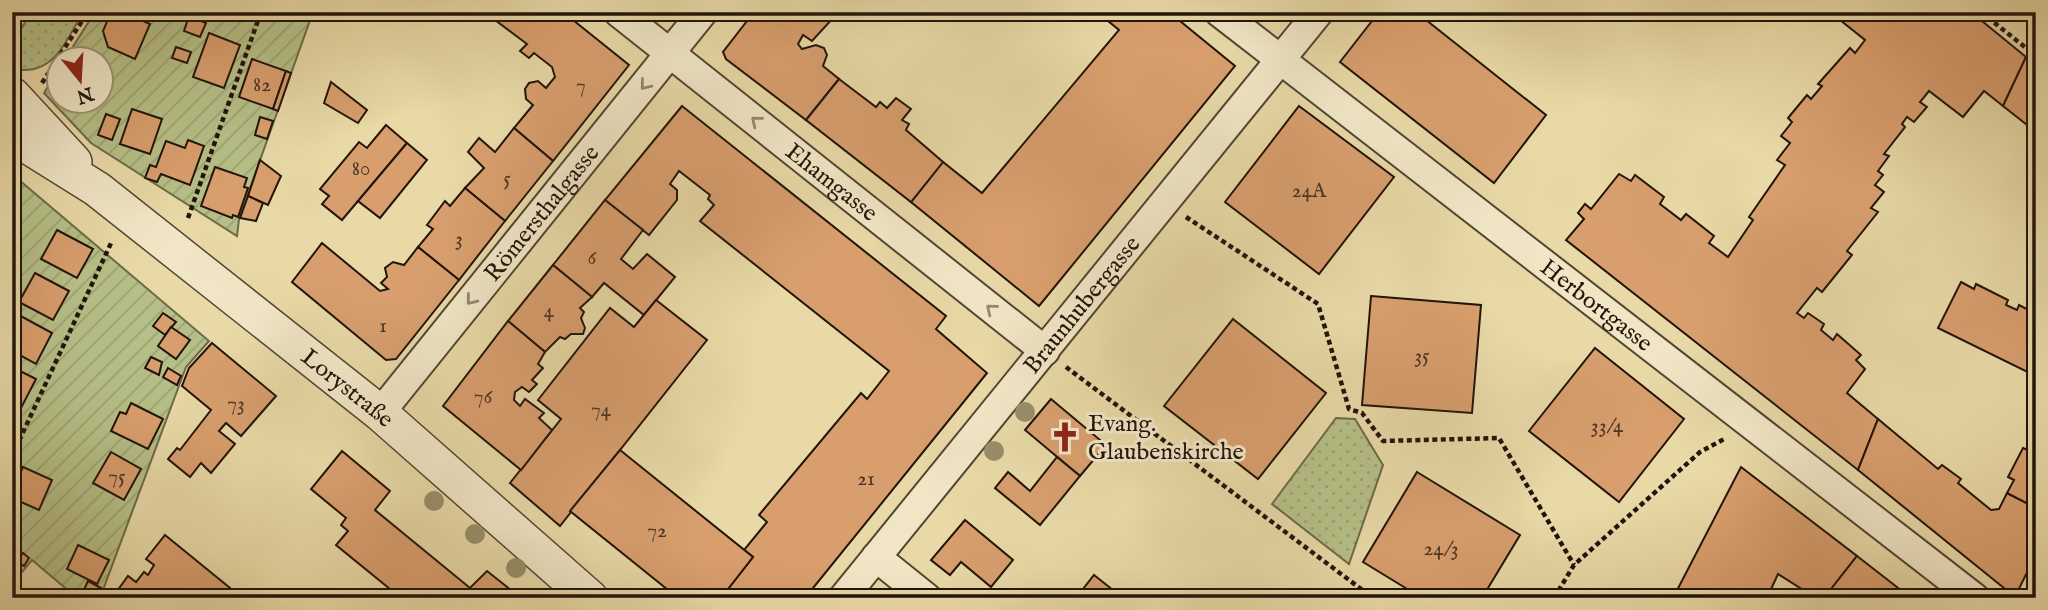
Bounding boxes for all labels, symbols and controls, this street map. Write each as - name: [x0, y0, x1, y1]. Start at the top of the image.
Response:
- north arrow: [46, 46, 116, 116]
- house number: 82: [253, 72, 271, 99]
- house number: 7: [576, 73, 586, 100]
- one-way arrow: [641, 77, 654, 89]
- text: N: [73, 80, 97, 108]
- one-way arrow: [751, 117, 764, 129]
- street label: Ehamgasse: [778, 137, 883, 229]
- street label: Römersthalgasse: [478, 139, 607, 289]
- house number: 80: [352, 156, 370, 183]
- house number: 5: [503, 166, 511, 193]
- house number: 24A: [1292, 178, 1327, 205]
- house number: 3: [455, 226, 463, 253]
- street label: Braunhubergasse: [1017, 230, 1148, 381]
- house number: 6: [588, 245, 598, 272]
- street label: Herbortgasse: [1533, 253, 1658, 359]
- one-way arrow: [467, 292, 480, 304]
- house number: 4: [544, 298, 555, 325]
- one-way arrow: [987, 304, 999, 317]
- house number: 1: [379, 313, 387, 340]
- street label: Lorystraße: [294, 342, 400, 435]
- house number: 35: [1414, 343, 1430, 370]
- house number: 76: [474, 384, 493, 411]
- house number: 73: [227, 391, 245, 418]
- house number: 74: [591, 397, 612, 424]
- place label: Evang. Glaubenskirche: [1088, 409, 1244, 468]
- house number: 33/4: [1591, 413, 1624, 440]
- church icon: Evang. Glaubenskirche: [1048, 420, 1082, 454]
- house number: 75: [108, 464, 126, 491]
- house number: 21: [857, 466, 875, 493]
- house number: 72: [647, 518, 667, 545]
- house number: 24/3: [1423, 536, 1459, 563]

